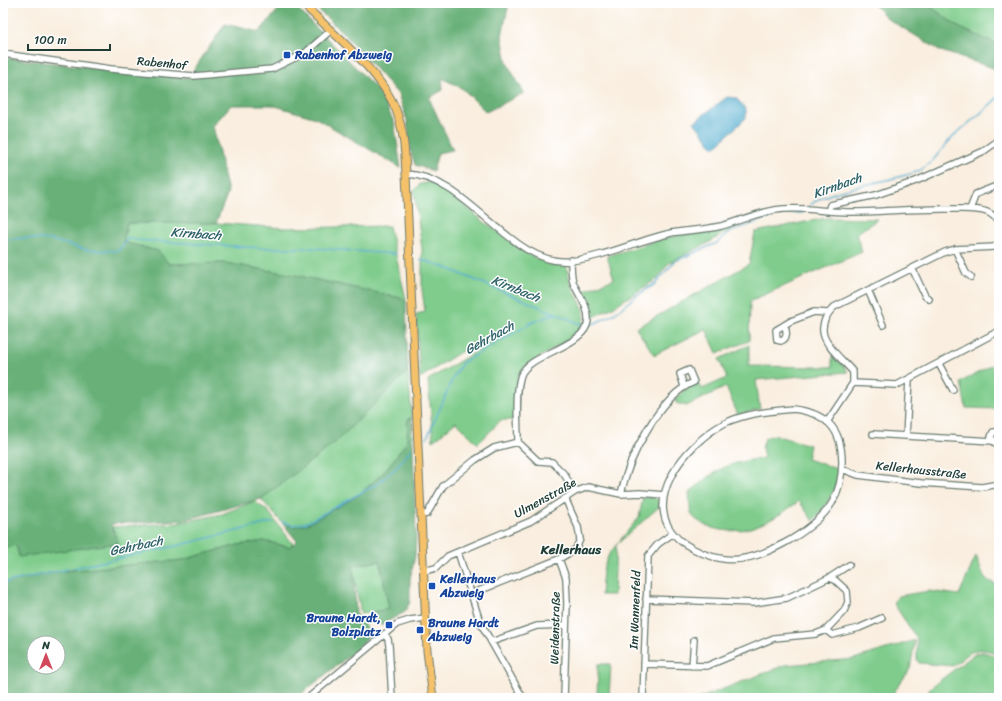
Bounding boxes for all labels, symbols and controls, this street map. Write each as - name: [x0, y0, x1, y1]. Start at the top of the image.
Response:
- scale bar: [28, 26, 110, 52]
- text: 100 m: [34, 29, 67, 51]
- place label: Rabenhof Abzweig: [294, 44, 393, 66]
- street label: Rabenhof: [136, 50, 190, 76]
- marker: Rabenhof Abzweig: [282, 50, 292, 60]
- water label: Kirnbach: [809, 166, 866, 205]
- water label: Kirnbach: [170, 220, 223, 247]
- water label: Kirnbach: [488, 268, 545, 309]
- water label: Gehrbach: [460, 314, 519, 361]
- street label: Kellerhausstraße: [875, 454, 968, 486]
- street label: Ulmenstraße: [509, 472, 581, 524]
- water label: Gehrbach: [107, 528, 166, 562]
- district label: Kellerhaus: [540, 538, 602, 561]
- place label: Kellerhaus Abzweig: [439, 568, 496, 604]
- street label: Im Wannenfeld: [623, 569, 647, 651]
- marker: Kellerhaus Abzweig: [427, 581, 437, 591]
- street label: Weidenstraße: [543, 591, 567, 665]
- place label: Braune Hardt, Bolzplatz: [306, 607, 381, 643]
- place label: Braune Hardt Abzweig: [427, 612, 500, 648]
- marker: Braune Hardt, Bolzplatz: [384, 620, 394, 630]
- marker: Braune Hardt Abzweig: [415, 625, 425, 635]
- north arrow: [26, 635, 66, 675]
- text: N: [41, 636, 50, 655]

